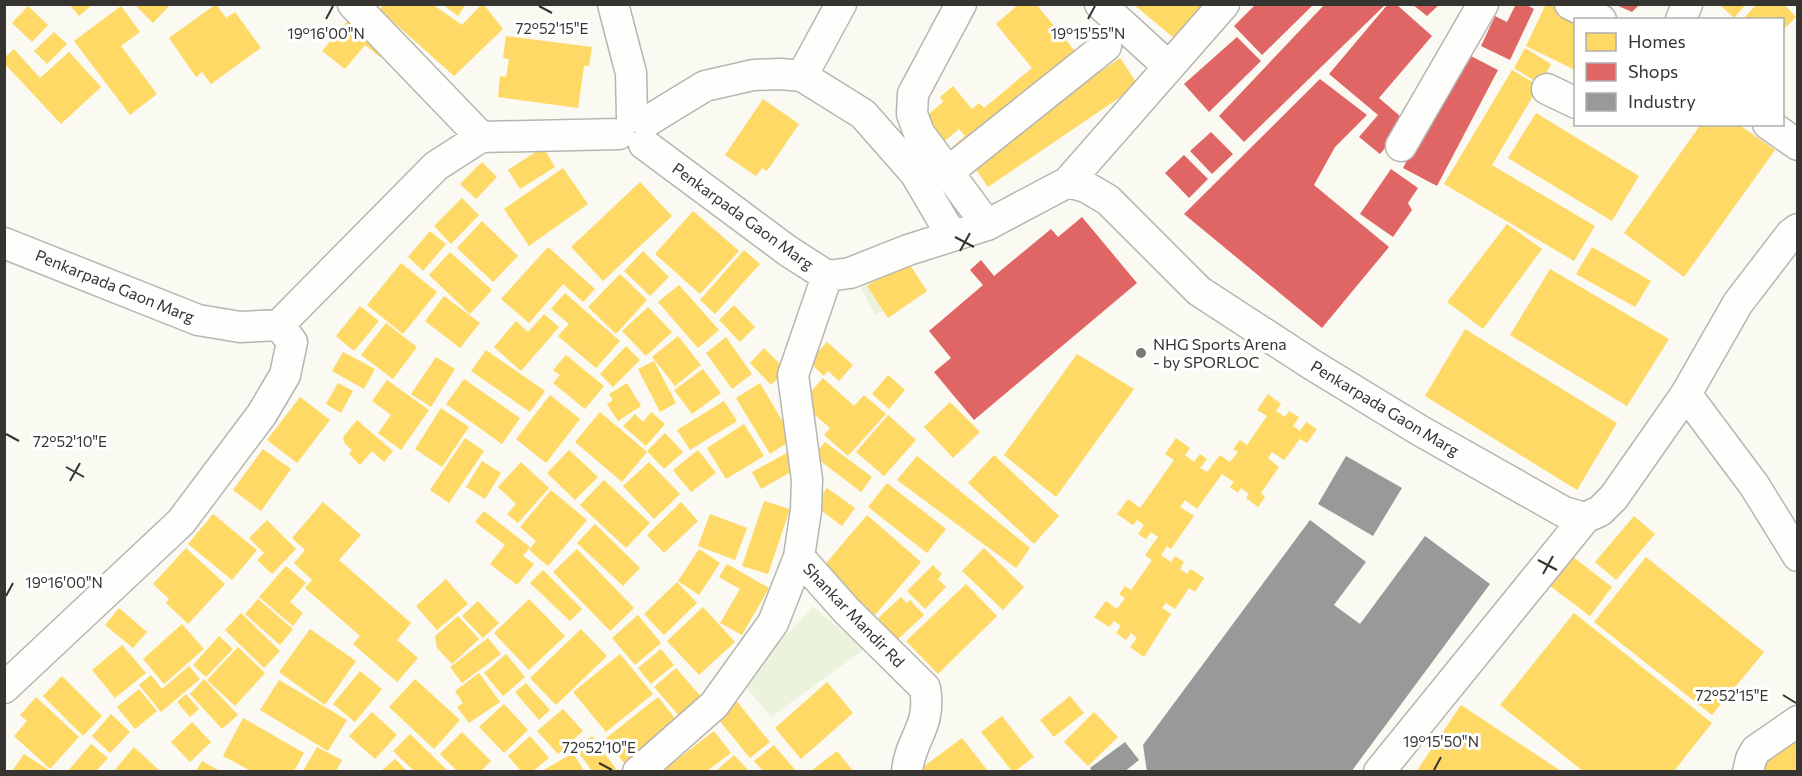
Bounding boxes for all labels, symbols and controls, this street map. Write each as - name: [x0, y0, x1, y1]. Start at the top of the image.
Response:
- legend: [1574, 18, 1784, 126]
- text: 72°52'15"E: [516, 19, 589, 37]
- text: 19°16'00"N: [287, 24, 365, 42]
- text: 19°15'55"N: [1051, 24, 1125, 42]
- text: Homes: [1628, 30, 1686, 52]
- text: Shops: [1628, 60, 1678, 82]
- text: Industry: [1628, 90, 1696, 112]
- street label: Penkarpada Gaon Marg: [669, 158, 818, 273]
- street label: Penkarpada Gaon Marg: [33, 245, 198, 326]
- place label: NHG Sports Arena - by SPORLOC: [1153, 334, 1287, 371]
- marker: NHG Sports Arena - by SPORLOC: [1134, 346, 1148, 360]
- street label: Penkarpada Gaon Marg: [1308, 356, 1463, 460]
- text: 72°52'10"E: [33, 432, 107, 450]
- street label: Shankar Mandir Rd: [800, 559, 909, 671]
- text: 19°16'00"N: [25, 573, 103, 591]
- text: 72°52'15"E: [1696, 686, 1769, 704]
- text: 19°15'50"N: [1403, 732, 1479, 750]
- text: 72°52'10"E: [562, 738, 636, 756]

